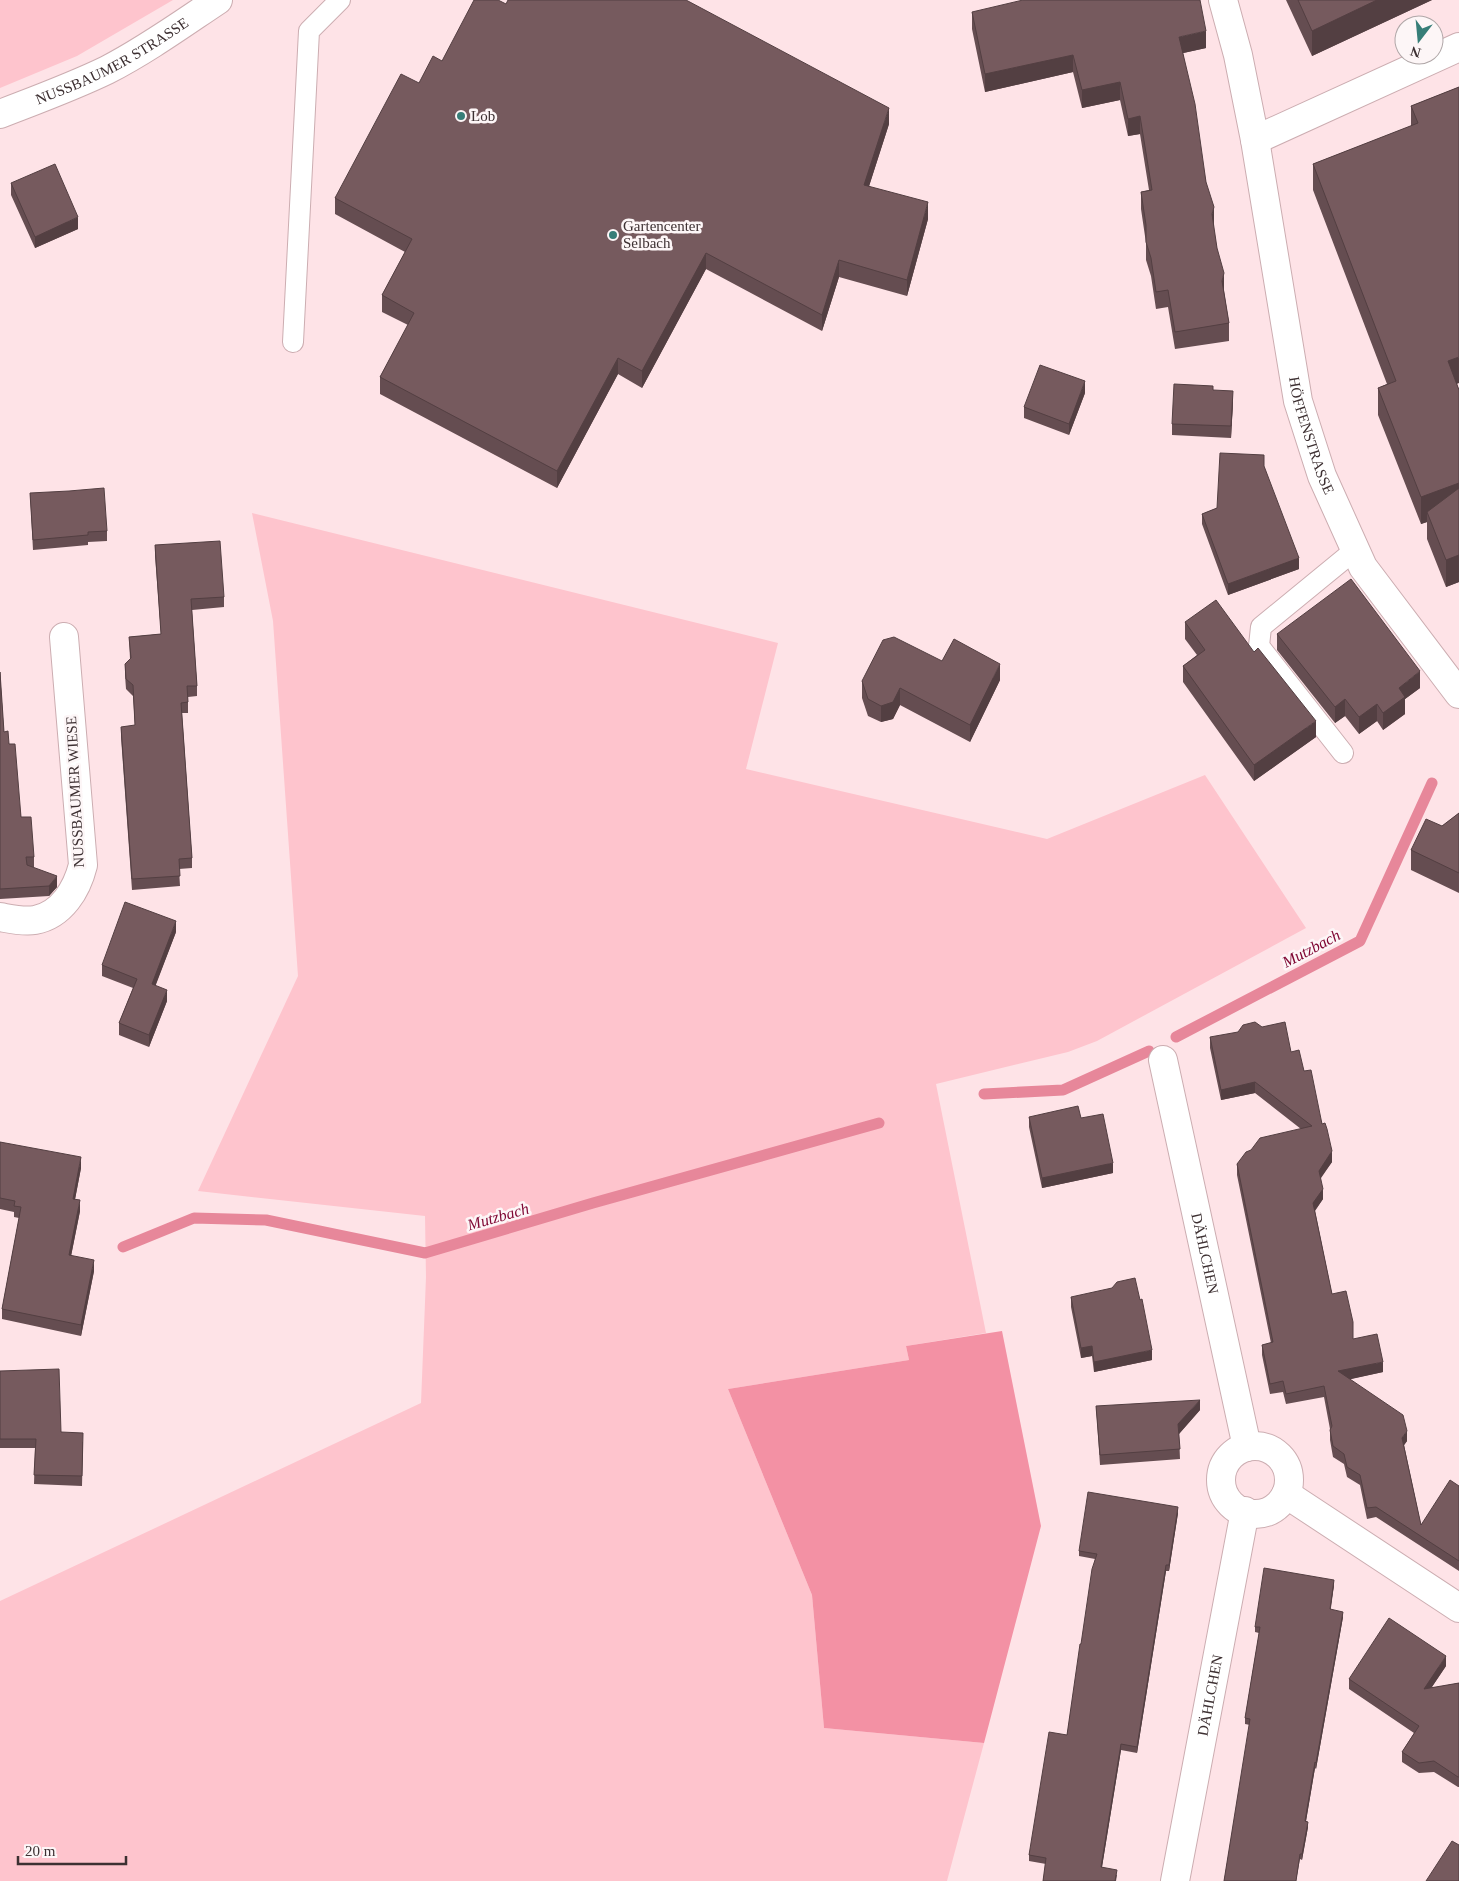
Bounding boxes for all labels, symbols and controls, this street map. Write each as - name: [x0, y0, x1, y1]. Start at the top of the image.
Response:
- street label: NUSSBAUMER STRASSE: [33, 14, 191, 108]
- north arrow: [1394, 15, 1444, 65]
- text: N: [1409, 43, 1422, 61]
- place label: Lob: [471, 108, 495, 124]
- marker: Lob: [455, 110, 467, 122]
- place label: Gartencenter Selbach: [623, 218, 700, 251]
- marker: Gartencenter Selbach: [607, 229, 619, 241]
- street label: HÖFFENSTRASSE: [1286, 376, 1337, 497]
- street label: NUSSBAUMER WIESE: [63, 716, 87, 868]
- water label: Mutzbach: [1279, 926, 1343, 971]
- water label: Mutzbach: [465, 1200, 531, 1234]
- street label: DÄHLCHEN: [1188, 1211, 1222, 1296]
- street label: DÄHLCHEN: [1195, 1653, 1226, 1737]
- scale bar: [18, 1834, 125, 1866]
- text: 20 m: [25, 1843, 56, 1859]

